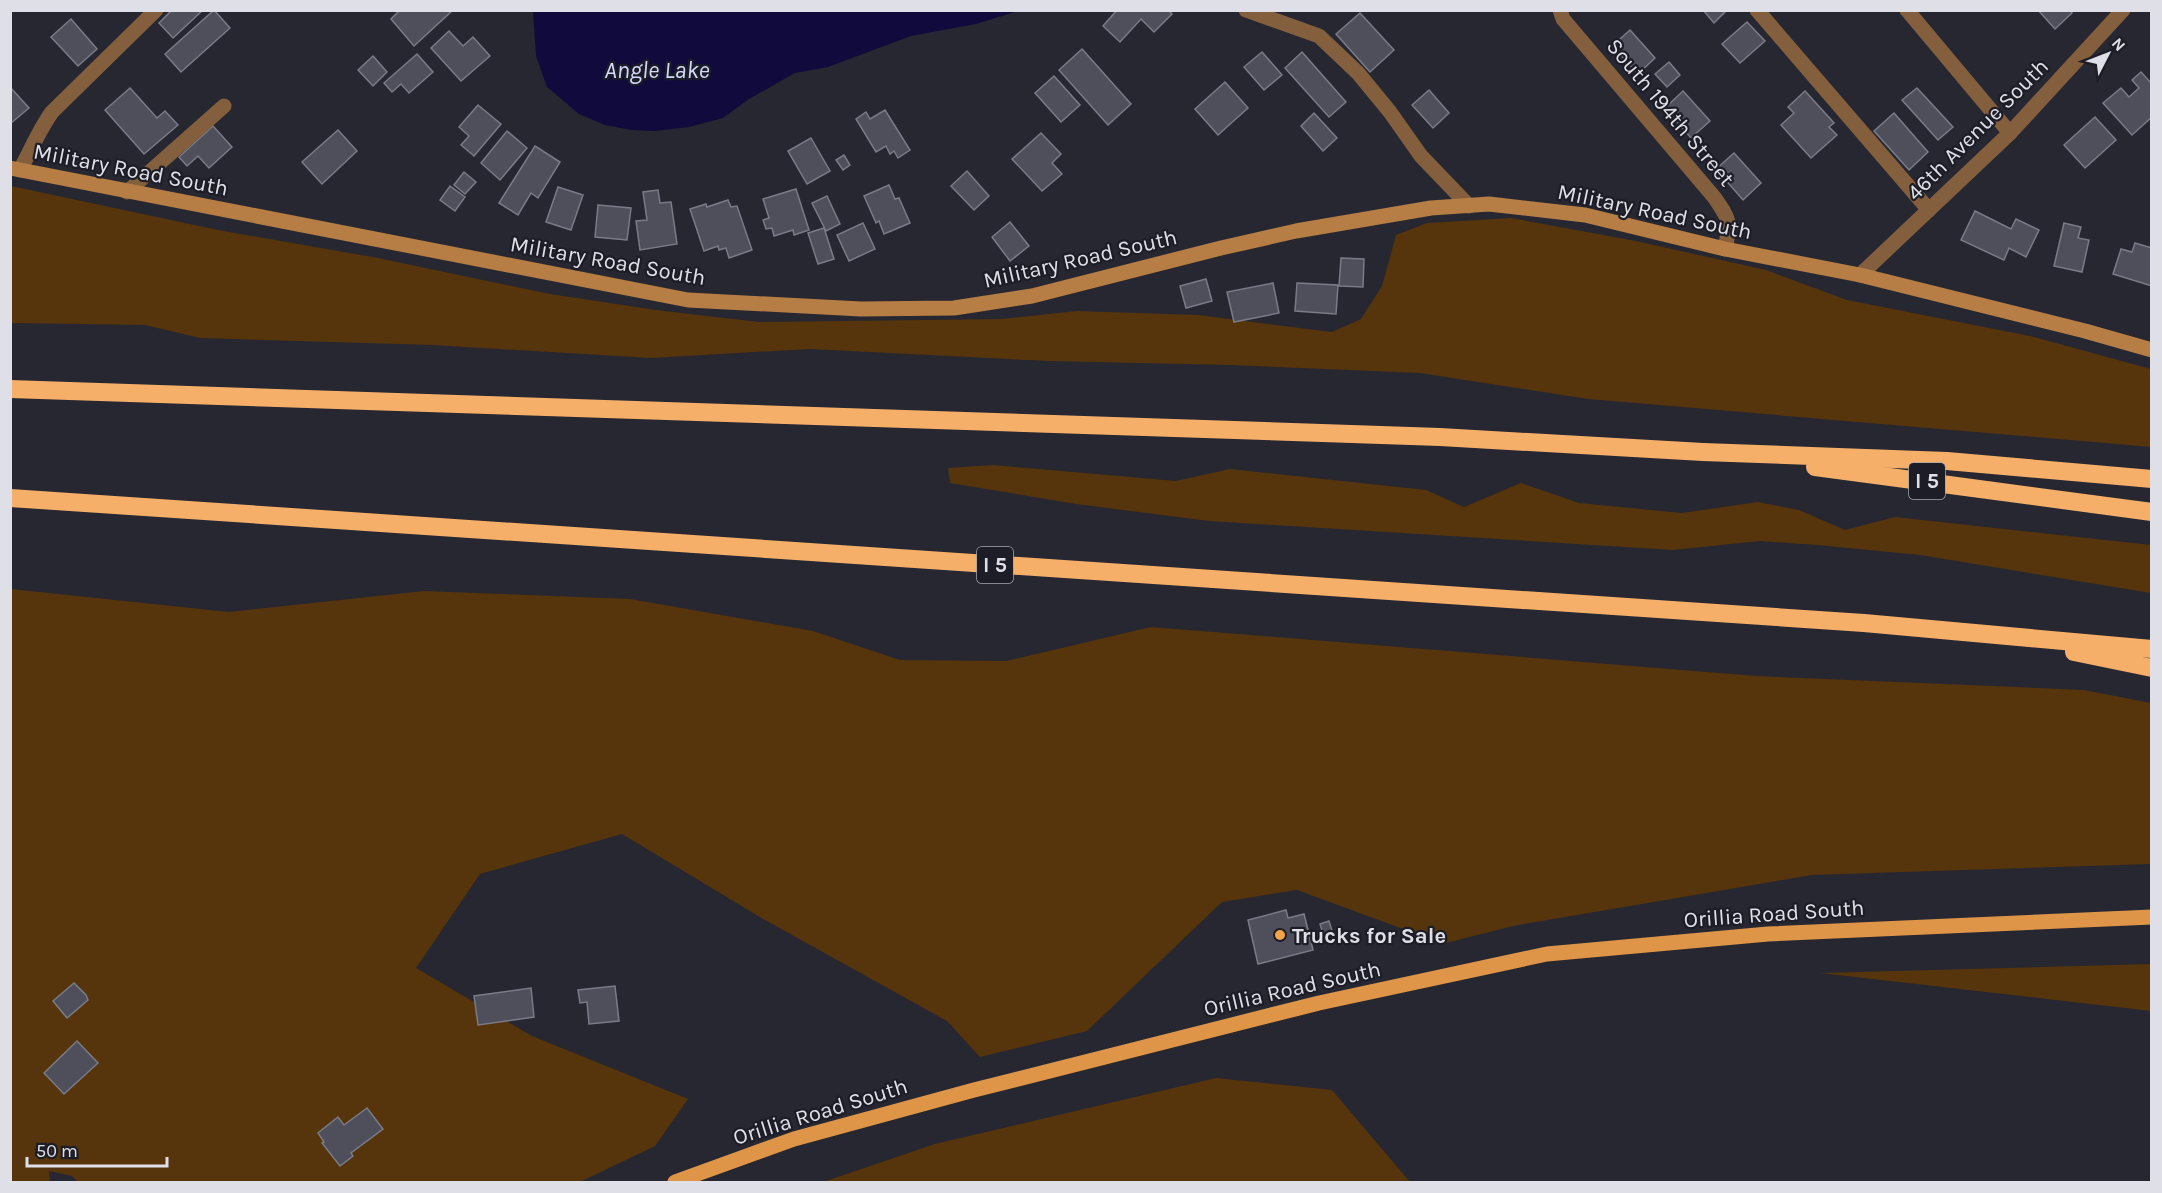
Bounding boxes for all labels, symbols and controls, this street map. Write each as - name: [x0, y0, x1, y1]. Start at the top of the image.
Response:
- north arrow: [2078, 24, 2138, 84]
- street label: South 194th Street: [1601, 33, 1740, 192]
- text: N: [2108, 34, 2130, 55]
- street label: 46th Avenue South: [1902, 54, 2054, 206]
- water label: Angle Lake: [604, 56, 710, 84]
- street label: Military Road South: [31, 138, 230, 202]
- street label: Military Road South: [1555, 179, 1754, 245]
- street label: Military Road South: [981, 224, 1180, 294]
- street label: Military Road South: [508, 231, 707, 291]
- road number: I 5: [1909, 463, 1945, 499]
- road number: I 5: [977, 547, 1013, 583]
- street label: Orillia Road South: [1683, 895, 1865, 933]
- place label: Trucks for Sale: [1292, 923, 1446, 949]
- marker: Trucks for Sale: [1273, 928, 1287, 942]
- street label: Orillia Road South: [1201, 956, 1383, 1022]
- street label: Orillia Road South: [730, 1073, 911, 1151]
- scale bar: [27, 1130, 166, 1168]
- text: 50 m: [36, 1140, 78, 1162]

